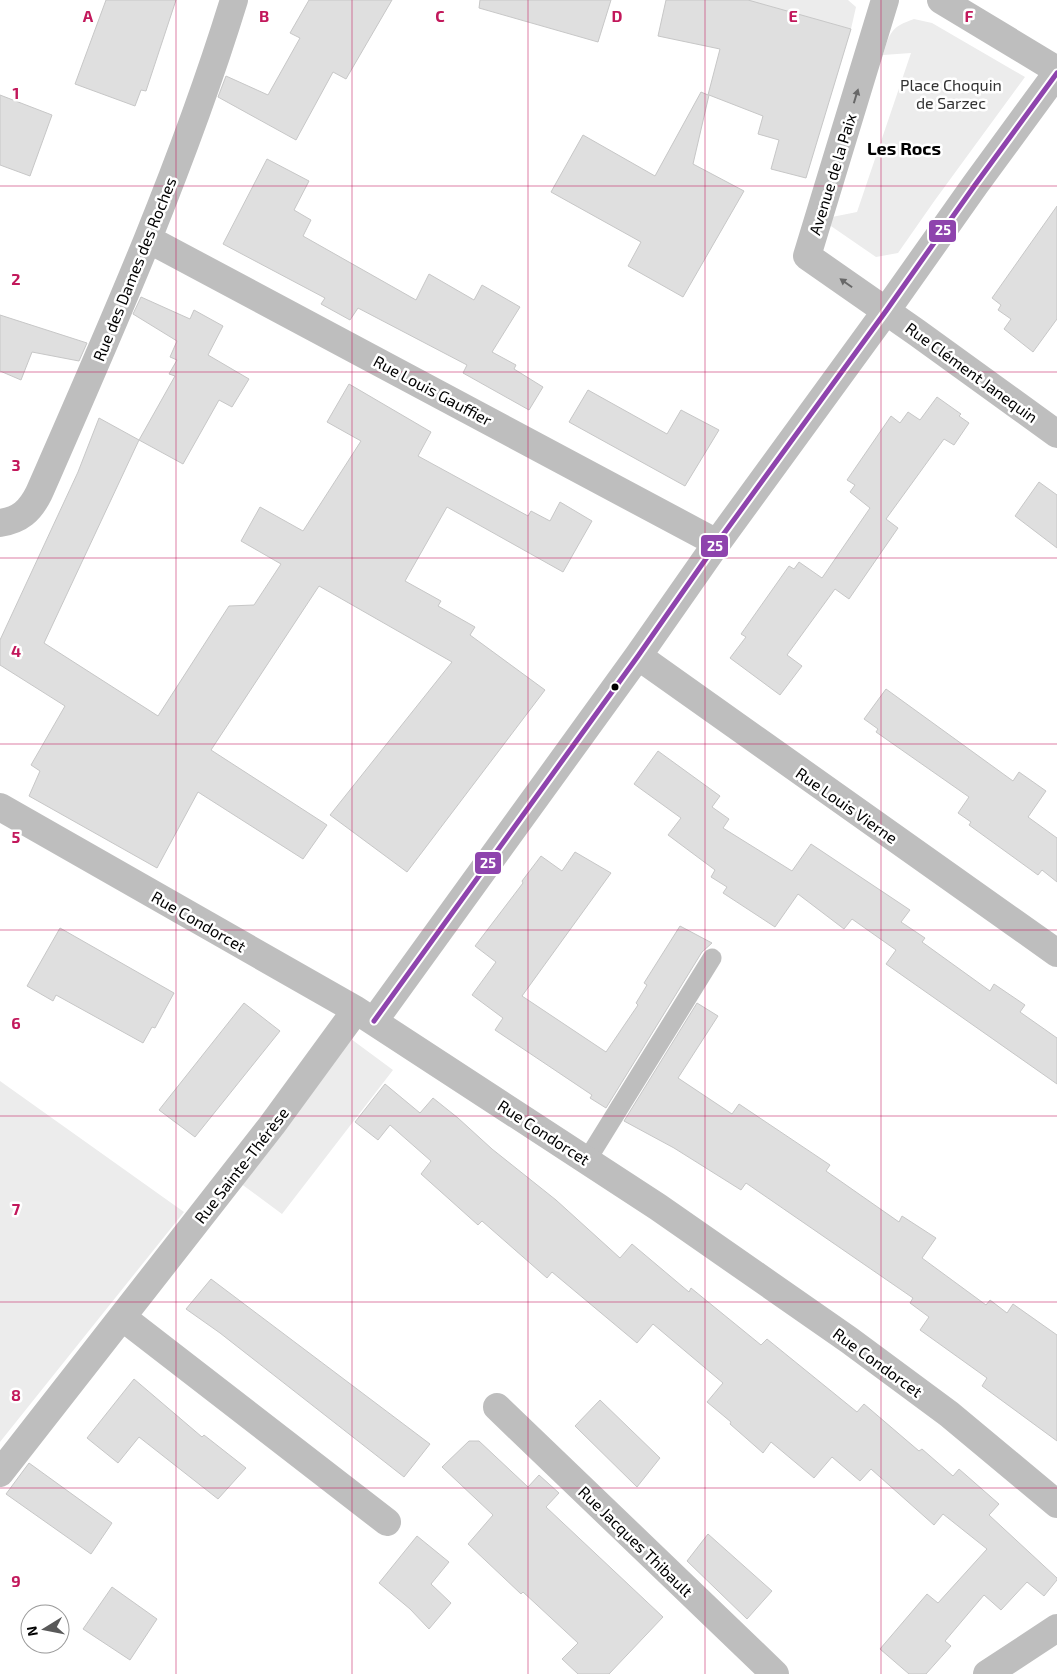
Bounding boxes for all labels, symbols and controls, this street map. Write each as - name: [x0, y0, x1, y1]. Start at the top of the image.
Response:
- text: A: [83, 6, 94, 25]
- text: B: [259, 6, 269, 25]
- text: C: [435, 6, 445, 25]
- text: D: [612, 6, 623, 25]
- text: E: [788, 6, 798, 25]
- text: F: [965, 6, 974, 25]
- park label: Place Choquin de Sarzec: [900, 75, 1002, 112]
- text: 1: [13, 83, 19, 102]
- one-way arrow: [852, 89, 860, 104]
- street label: Avenue de la Paix: [804, 110, 860, 237]
- district label: Les Rocs: [867, 137, 941, 159]
- street label: Rue des Dames des Roches: [88, 174, 180, 364]
- line badge: 25: [928, 219, 957, 243]
- text: 25: [935, 221, 951, 238]
- text: 2: [11, 269, 21, 288]
- one-way arrow: [839, 278, 853, 288]
- street label: Rue Clément Janequin: [902, 318, 1042, 426]
- street label: Rue Louis Gauffier: [371, 351, 496, 429]
- text: 3: [11, 455, 21, 474]
- line badge: 25: [700, 534, 729, 558]
- text: 25: [707, 537, 723, 554]
- text: 4: [11, 641, 21, 660]
- unlabelled marker: [610, 682, 620, 692]
- street label: Rue Louis Vierne: [793, 763, 901, 847]
- text: 5: [12, 827, 21, 846]
- line badge: 25: [474, 851, 502, 875]
- text: 25: [480, 854, 496, 871]
- street label: Rue Condorcet: [149, 886, 249, 956]
- text: 6: [11, 1013, 21, 1032]
- street label: Rue Condorcet: [495, 1095, 593, 1169]
- street label: Rue Sainte-Thérèse: [190, 1103, 292, 1227]
- text: 7: [12, 1199, 21, 1218]
- street label: Rue Condorcet: [830, 1323, 926, 1401]
- text: 8: [11, 1385, 21, 1404]
- street label: Rue Jacques Thibault: [575, 1482, 697, 1600]
- text: 9: [11, 1571, 21, 1590]
- north arrow: [20, 1604, 70, 1654]
- text: N: [22, 1625, 41, 1638]

